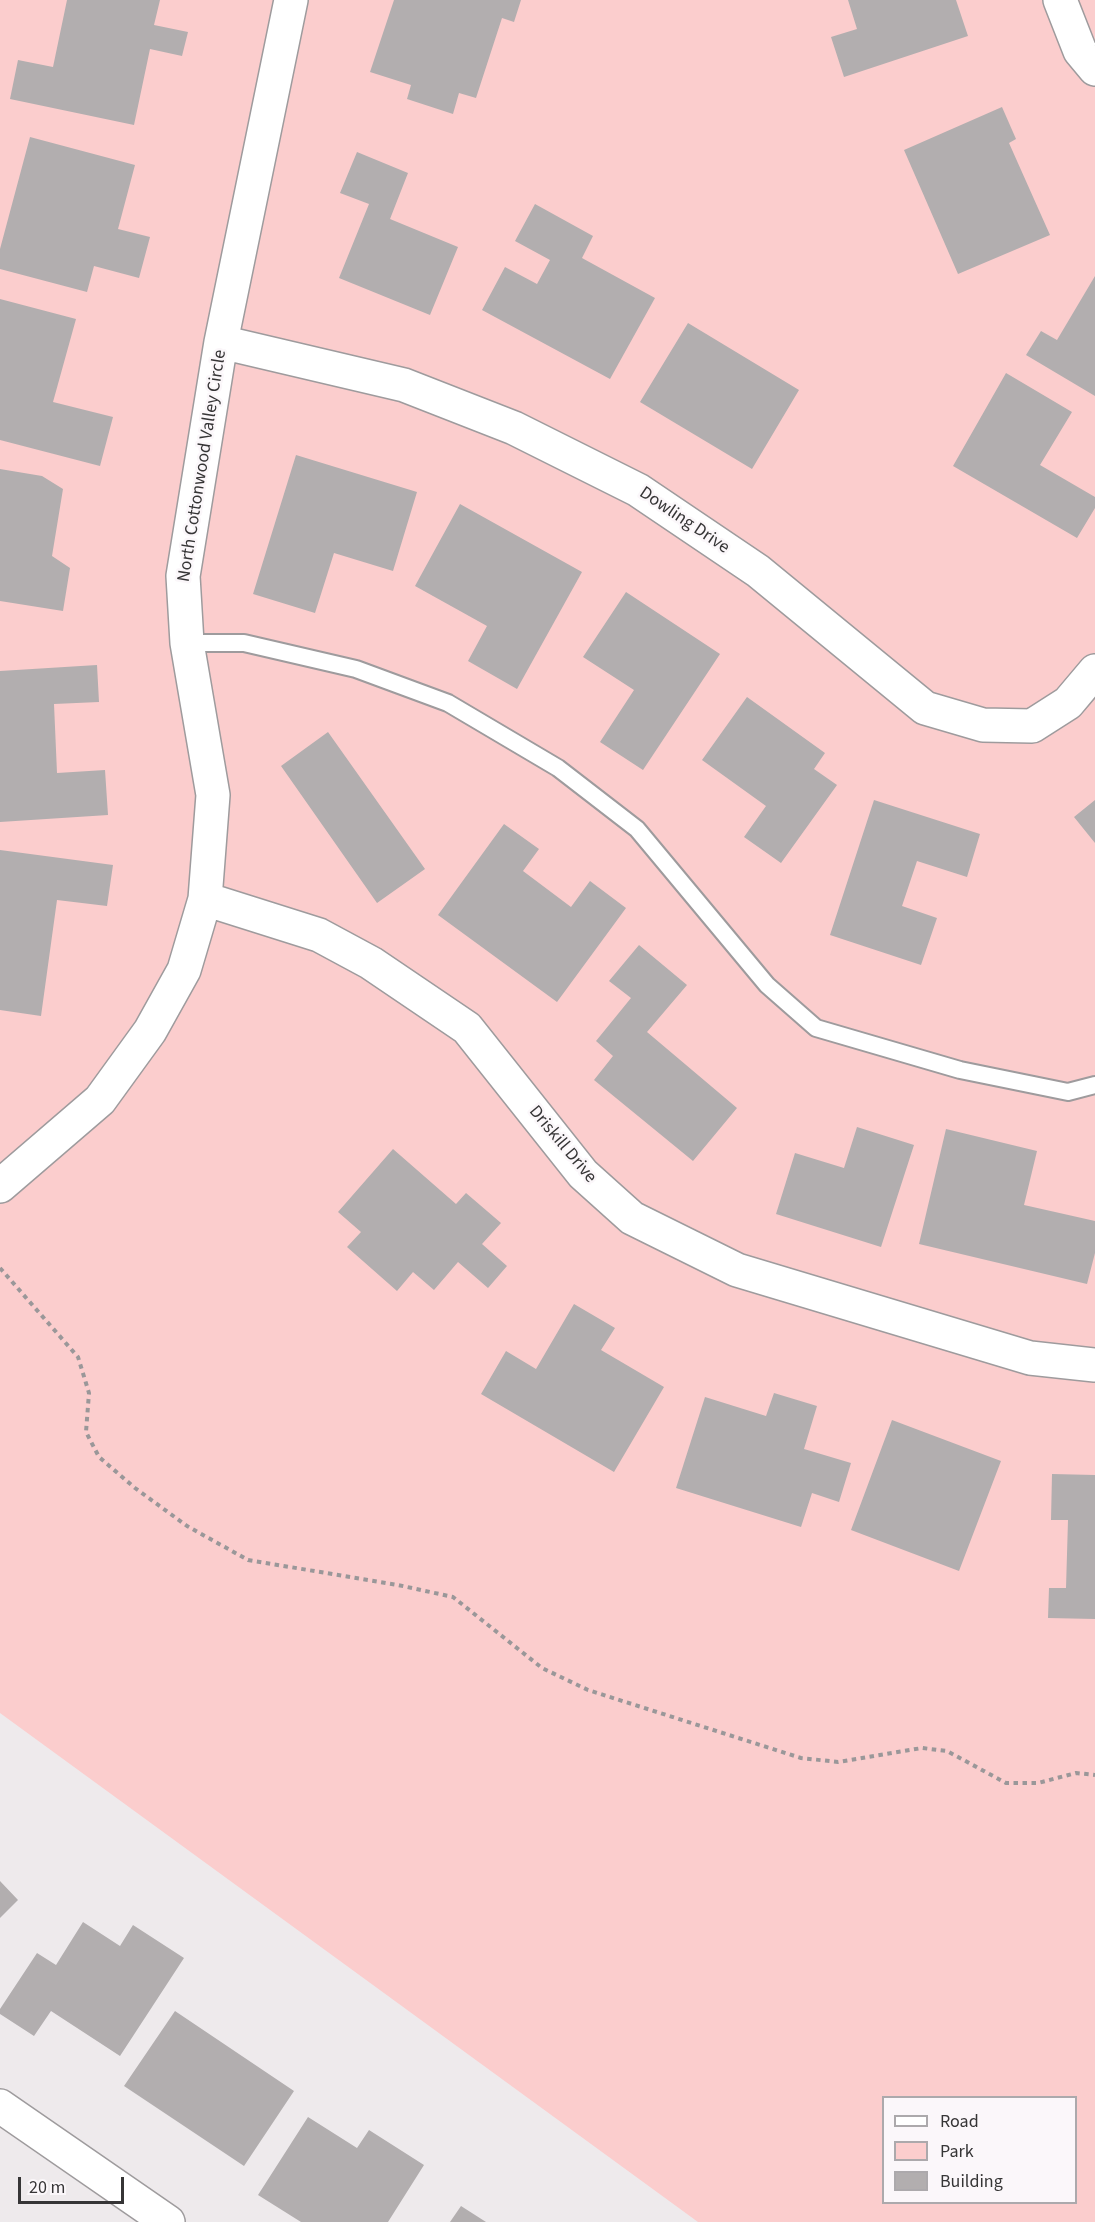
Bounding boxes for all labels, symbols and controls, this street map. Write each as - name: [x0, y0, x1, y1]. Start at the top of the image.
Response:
- street label: North Cottonwood Valley Circle: [174, 348, 232, 584]
- street label: Dowling Drive: [635, 483, 733, 559]
- street label: Driskill Drive: [523, 1102, 601, 1188]
- legend: [882, 2096, 1077, 2204]
- text: Road: [940, 2109, 979, 2134]
- text: Park: [940, 2139, 974, 2164]
- scale bar: [21, 2165, 128, 2203]
- text: Building: [940, 2169, 1003, 2194]
- text: 20 m: [29, 2175, 65, 2200]

